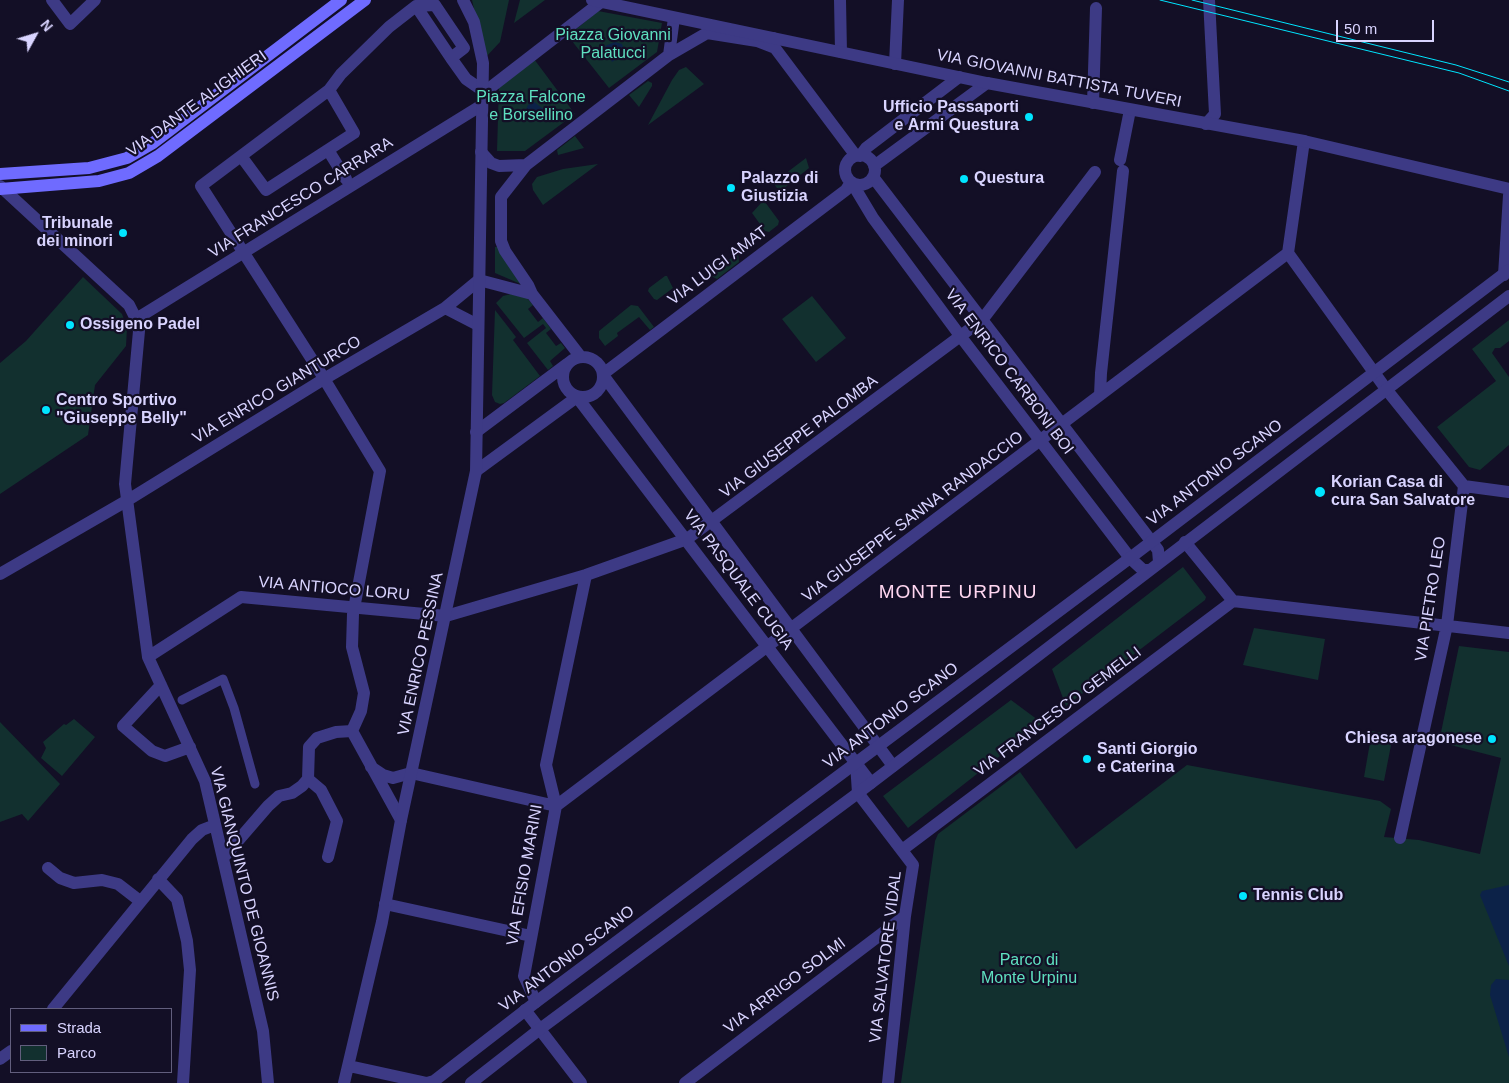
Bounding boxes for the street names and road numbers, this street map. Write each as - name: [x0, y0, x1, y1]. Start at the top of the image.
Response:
- street label: VIA GIOVANNI BATTISTA TUVERI: [935, 46, 1183, 112]
- street label: VIA DANTE ALIGHIERI: [123, 47, 271, 161]
- street label: VIA FRANCESCO CARRARA: [205, 133, 397, 263]
- street label: VIA LUIGI AMAT: [664, 222, 772, 310]
- street label: VIA ENRICO CARBONI BOI: [941, 286, 1077, 458]
- street label: VIA ENRICO GIANTURCO: [189, 332, 365, 448]
- street label: VIA GIUSEPPE PALOMBA: [716, 371, 882, 503]
- street label: VIA ANTONIO SCANO: [1144, 416, 1286, 530]
- street label: VIA GIUSEPPE SANNA RANDACCIO: [799, 427, 1027, 607]
- street label: VIA PASQUALE CUGIA: [679, 506, 797, 654]
- street label: VIA PIETRO LEO: [1412, 535, 1450, 663]
- street label: VIA ENRICO PESSINA: [394, 571, 448, 737]
- street label: VIA ANTIOCO LORU: [257, 573, 411, 605]
- street label: VIA FRANCESCO GEMELLI: [971, 643, 1145, 781]
- street label: VIA ANTONIO SCANO: [820, 659, 962, 773]
- street label: VIA GIANQUINTO DE GIOANNIS: [206, 765, 282, 1003]
- street label: VIA EFISIO MARINI: [503, 803, 547, 947]
- street label: VIA SALVATORE VIDAL: [866, 870, 906, 1044]
- street label: VIA ANTONIO SCANO: [496, 902, 638, 1016]
- street label: VIA ARRIGO SOLMI: [720, 934, 850, 1038]

